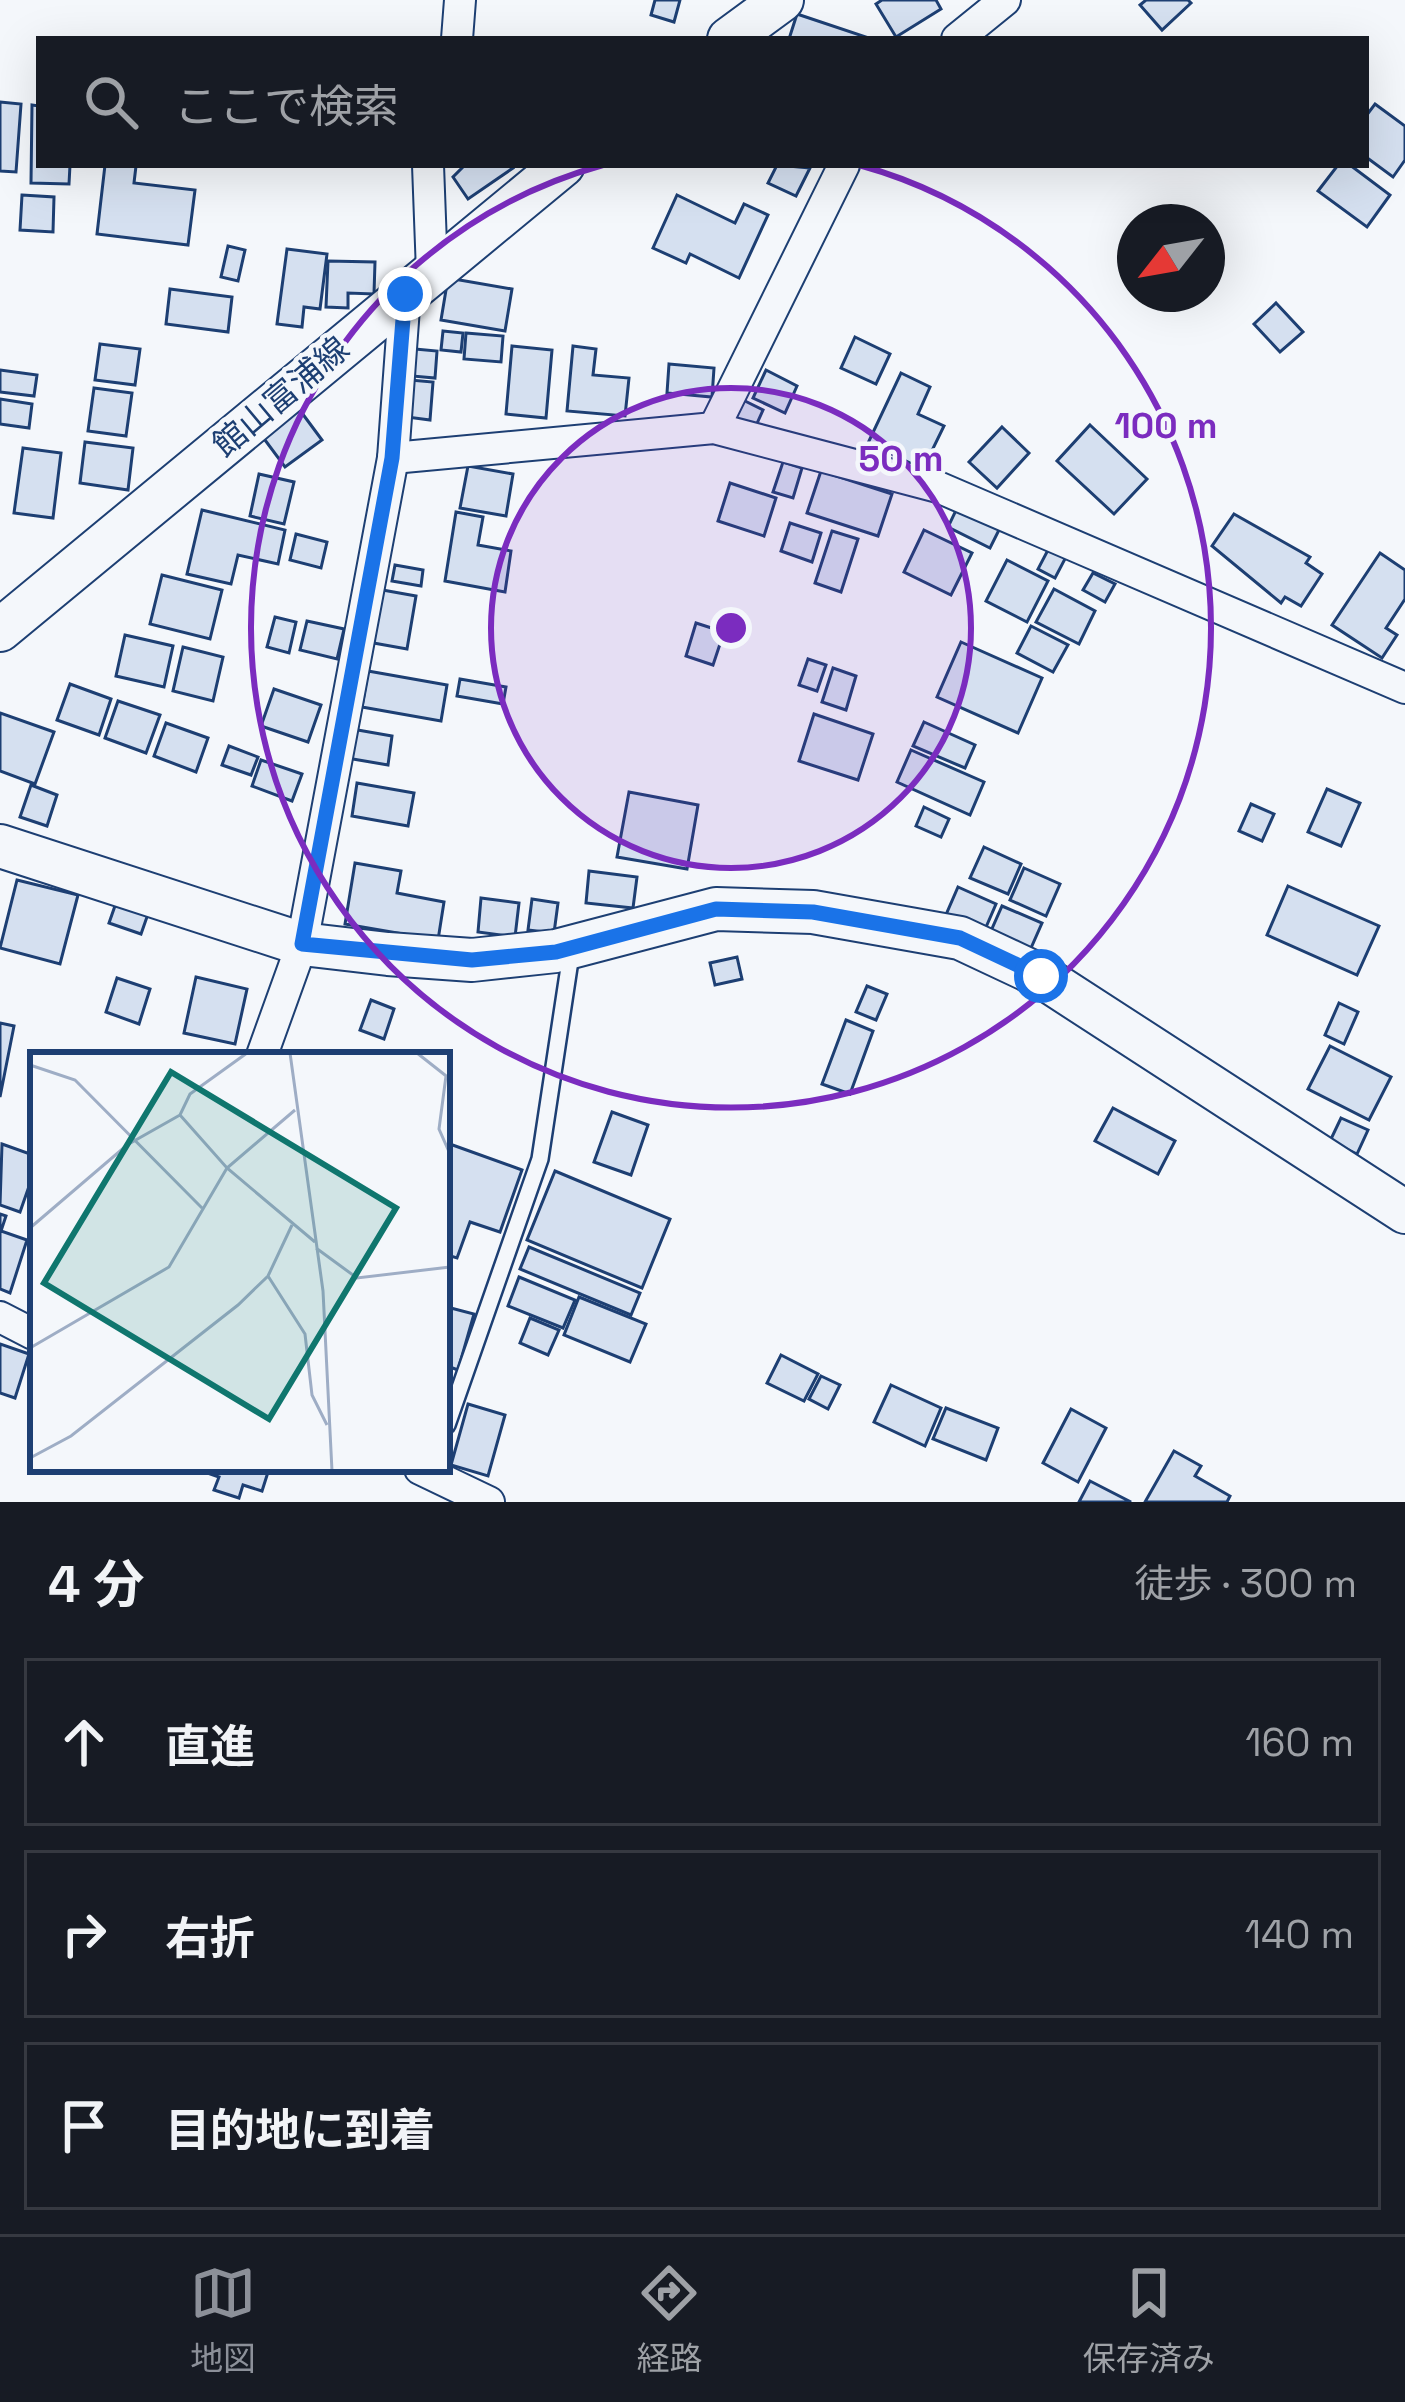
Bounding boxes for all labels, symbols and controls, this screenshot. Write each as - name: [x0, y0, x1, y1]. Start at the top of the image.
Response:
- search box: [36, 36, 1369, 168]
- icon: search: [78, 69, 144, 135]
- text: ここで検索: [174, 78, 399, 135]
- north arrow: [1117, 204, 1225, 312]
- route end: [378, 267, 432, 321]
- street label: 館山富浦線: [204, 328, 358, 466]
- text: 100 m: [1115, 403, 1217, 449]
- text: 50 m: [859, 436, 943, 482]
- centre of rings: [710, 607, 752, 649]
- route start: [1014, 949, 1068, 1003]
- inset map: [30, 1052, 450, 1472]
- text: 4 分: [48, 1552, 144, 1617]
- text: 徒歩 · 300 m: [1135, 1559, 1357, 1608]
- icon: ahead: [51, 1709, 117, 1775]
- text: 直進: [165, 1718, 255, 1775]
- text: 160 m: [1245, 1718, 1354, 1767]
- icon: right: [51, 1901, 117, 1967]
- text: 右折: [165, 1910, 255, 1967]
- text: 140 m: [1245, 1910, 1354, 1959]
- icon: arrive: [51, 2093, 117, 2159]
- text: 目的地に到着: [165, 2102, 435, 2159]
- tab: 地図: [190, 2260, 256, 2380]
- tab: 経路: [636, 2260, 702, 2380]
- tab: 保存済み: [1083, 2260, 1215, 2380]

